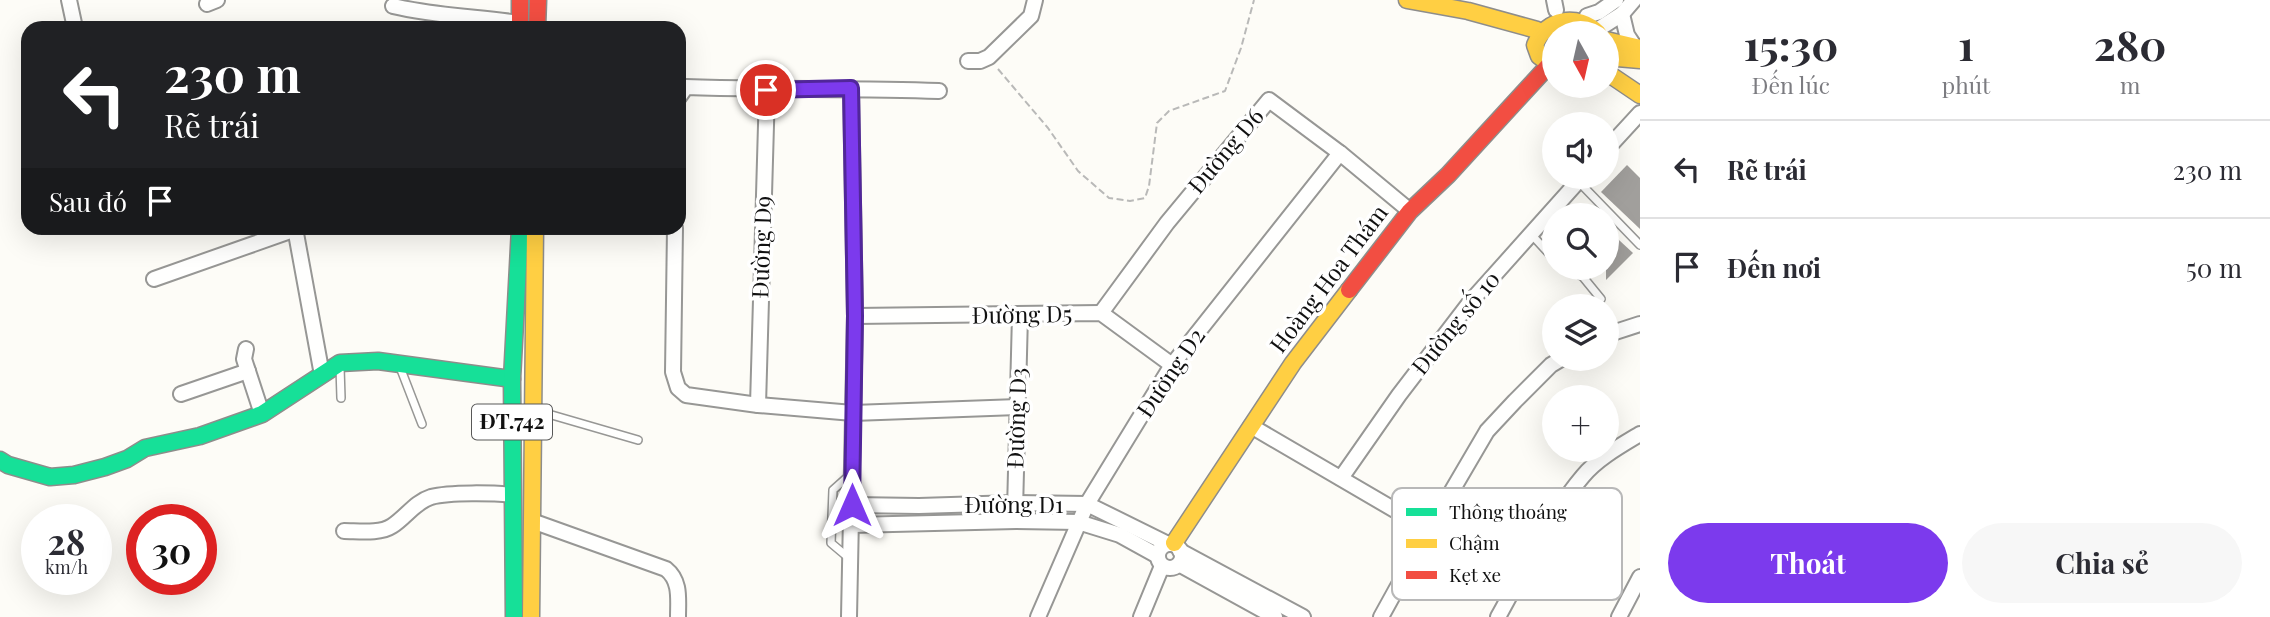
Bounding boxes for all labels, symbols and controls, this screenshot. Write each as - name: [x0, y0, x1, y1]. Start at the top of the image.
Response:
- text: 15:30: [1744, 16, 1838, 72]
- text: 1: [1958, 16, 1974, 72]
- text: 280: [2094, 16, 2166, 72]
- north arrow: [1542, 21, 1619, 98]
- map controls: [1542, 21, 1619, 462]
- text: 230 m: [164, 40, 301, 105]
- icon: left: [49, 49, 140, 140]
- pin: [736, 60, 796, 120]
- text: Đến lúc: [1752, 69, 1830, 100]
- text: phút: [1942, 69, 1990, 100]
- text: m: [2120, 69, 2140, 100]
- icon: arrive: [747, 71, 785, 109]
- street label: Đường D6: [1180, 101, 1270, 199]
- text: Rẽ trái: [164, 103, 259, 146]
- button: sound: [1542, 112, 1619, 189]
- icon: left: [1668, 150, 1706, 188]
- text: Rẽ trái: [1727, 152, 1807, 187]
- text: 230 m: [2173, 152, 2242, 187]
- icon: arrive: [141, 182, 179, 220]
- text: Sau đó: [49, 184, 127, 219]
- street label: Đường D9: [743, 195, 778, 299]
- street label: Hoàng Hoa Thám: [1262, 197, 1394, 358]
- button: search: [1542, 203, 1619, 280]
- icon: arrive: [1668, 248, 1706, 286]
- text: Đến nơi: [1727, 250, 1821, 285]
- text: 50 m: [2186, 250, 2242, 285]
- street label: Đường số 10: [1403, 264, 1506, 380]
- button: layers: [1542, 294, 1619, 371]
- street label: Đường D5: [972, 297, 1072, 330]
- street label: Đường D2: [1128, 321, 1211, 423]
- street label: Đường D3: [998, 367, 1033, 469]
- button: +: [1542, 385, 1619, 462]
- road number: ĐT.742: [472, 404, 552, 440]
- position arrow: [815, 468, 889, 542]
- street label: Đường D1: [964, 488, 1064, 519]
- legend: [1392, 488, 1622, 600]
- text: Thông thoáng: [1449, 498, 1567, 524]
- speed limit sign: 30: [126, 504, 217, 595]
- text: 28: [48, 517, 85, 564]
- button: Thoát: [1668, 523, 1948, 603]
- button: Chia sẻ: [1962, 523, 2242, 603]
- text: Chậm: [1449, 529, 1500, 555]
- text: km/h: [45, 555, 88, 579]
- text: Kẹt xe: [1449, 561, 1501, 587]

